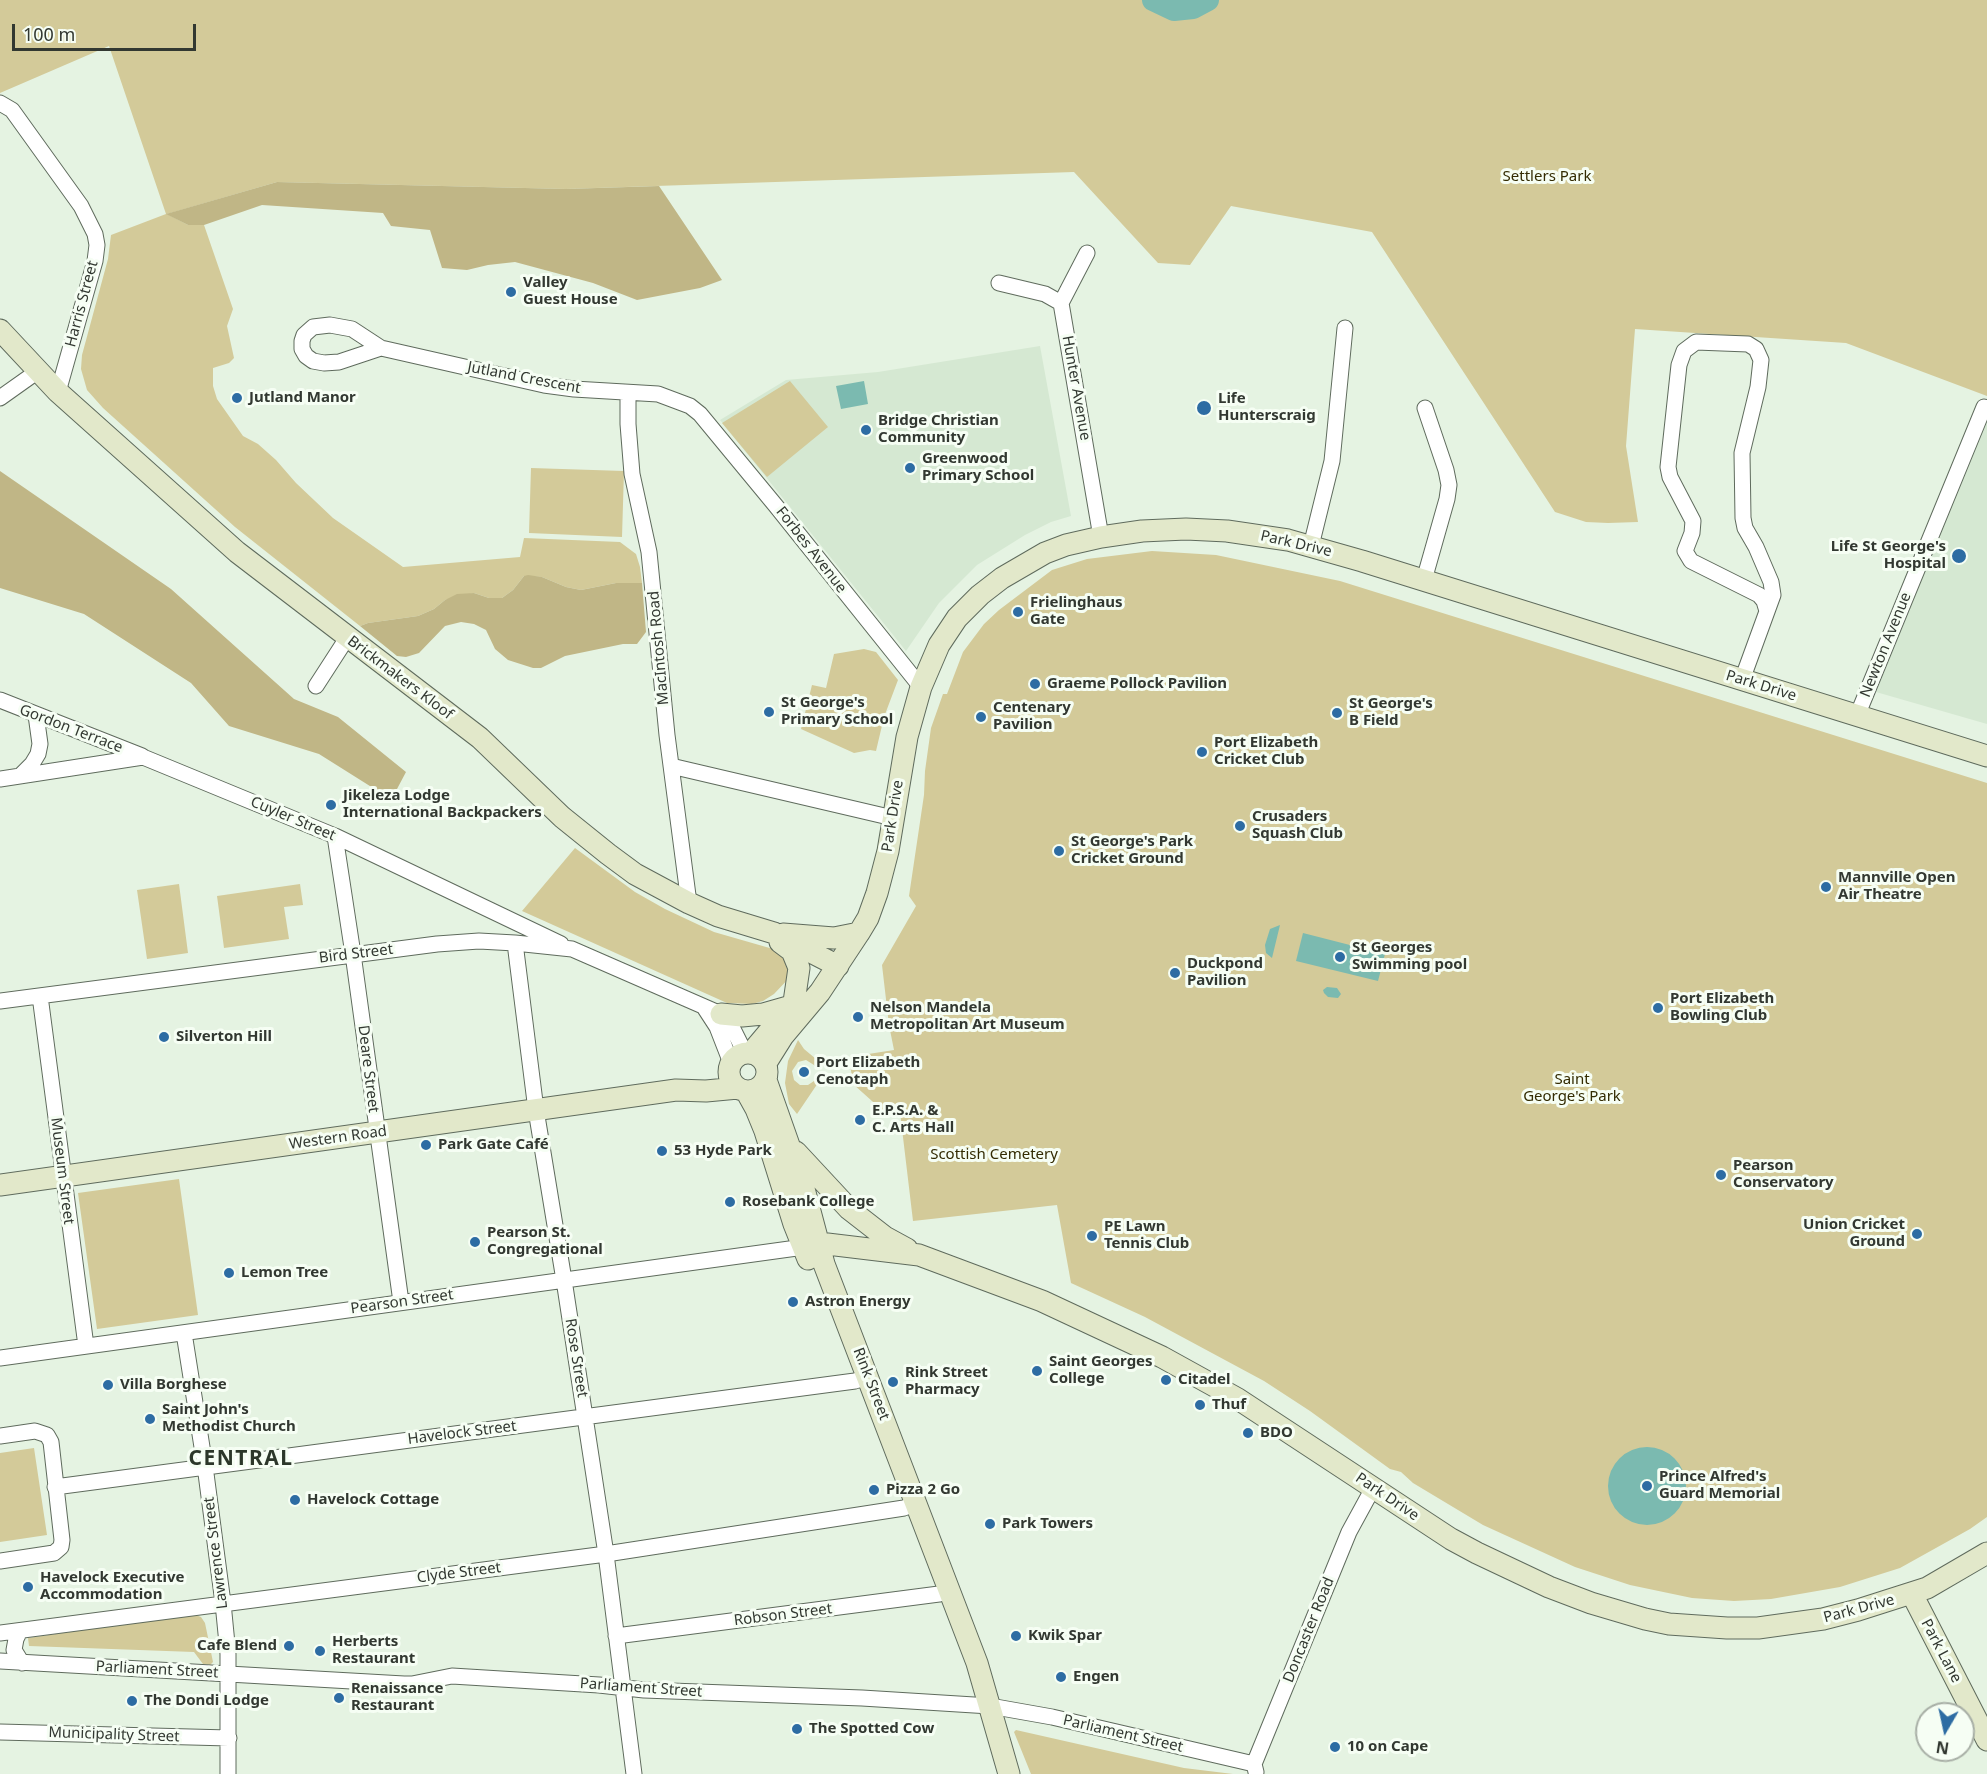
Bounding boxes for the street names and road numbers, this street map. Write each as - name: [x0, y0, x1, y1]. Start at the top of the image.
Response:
- street label: Harris Street: [62, 259, 102, 349]
- street label: Hunter Avenue: [1058, 334, 1094, 442]
- street label: Jutland Crescent: [466, 358, 582, 398]
- street label: Forbes Avenue: [772, 503, 850, 597]
- street label: Park Drive: [1259, 527, 1333, 561]
- street label: MacIntosh Road: [645, 590, 673, 706]
- street label: Newton Avenue: [1857, 590, 1915, 700]
- street label: Brickmakers Kloof: [344, 632, 456, 724]
- street label: Park Drive: [1724, 667, 1798, 705]
- street label: Gordon Terrace: [17, 701, 125, 757]
- street label: Park Drive: [878, 779, 908, 853]
- street label: Cuyler Street: [248, 793, 338, 845]
- street label: Bird Street: [318, 941, 394, 967]
- street label: Deare Street: [354, 1024, 382, 1114]
- street label: Museum Street: [47, 1117, 77, 1225]
- street label: Western Road: [288, 1122, 388, 1154]
- street label: Pearson Street: [350, 1286, 454, 1318]
- street label: Rose Street: [561, 1317, 591, 1399]
- street label: Rink Street: [849, 1345, 893, 1423]
- street label: Havelock Street: [407, 1417, 517, 1449]
- street label: Park Drive: [1352, 1469, 1422, 1525]
- street label: Lawrence Street: [200, 1496, 232, 1610]
- street label: Clyde Street: [416, 1559, 502, 1587]
- street label: Doncaster Road: [1280, 1575, 1338, 1685]
- street label: Park Drive: [1822, 1591, 1896, 1627]
- street label: Robson Street: [733, 1600, 833, 1630]
- street label: Park Lane: [1917, 1616, 1965, 1686]
- street label: Parliament Street: [95, 1658, 219, 1682]
- street label: Parliament Street: [579, 1675, 703, 1701]
- street label: Parliament Street: [1061, 1711, 1185, 1757]
- street label: Municipality Street: [48, 1724, 180, 1746]

